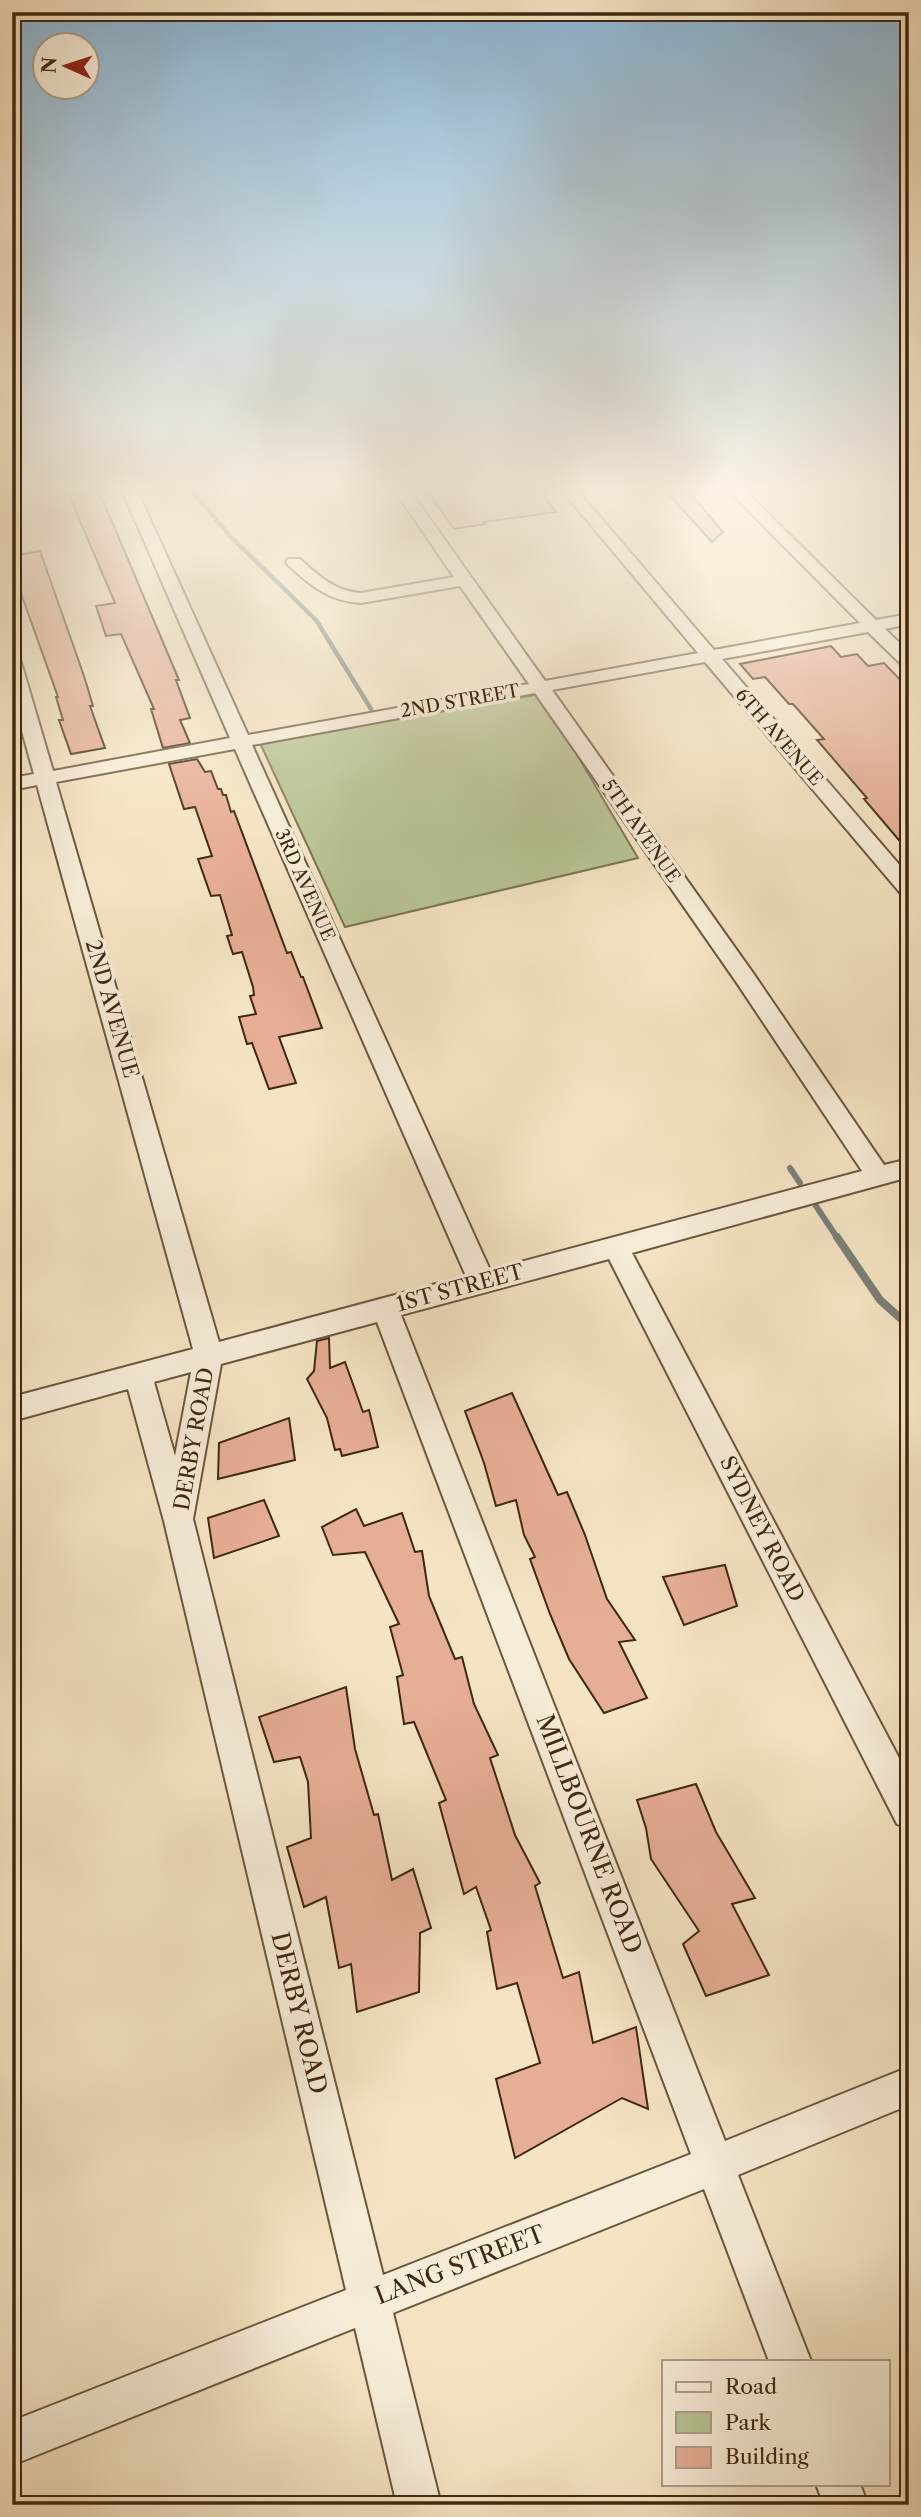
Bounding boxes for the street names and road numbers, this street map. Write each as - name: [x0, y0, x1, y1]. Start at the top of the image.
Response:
- street label: 2ND STREET: [399, 680, 522, 722]
- street label: 6TH AVENUE: [731, 684, 827, 790]
- street label: 5TH AVENUE: [597, 775, 685, 887]
- street label: 3RD AVENUE: [271, 826, 339, 944]
- street label: 2ND AVENUE: [81, 937, 144, 1081]
- street label: 1ST STREET: [394, 1258, 526, 1316]
- street label: DERBY ROAD: [169, 1365, 218, 1512]
- street label: SYDNEY ROAD: [715, 1452, 810, 1606]
- street label: MILLBOURNE ROAD: [530, 1710, 648, 1957]
- street label: DERBY ROAD: [265, 1929, 334, 2097]
- street label: LANG STREET: [371, 2219, 549, 2310]

